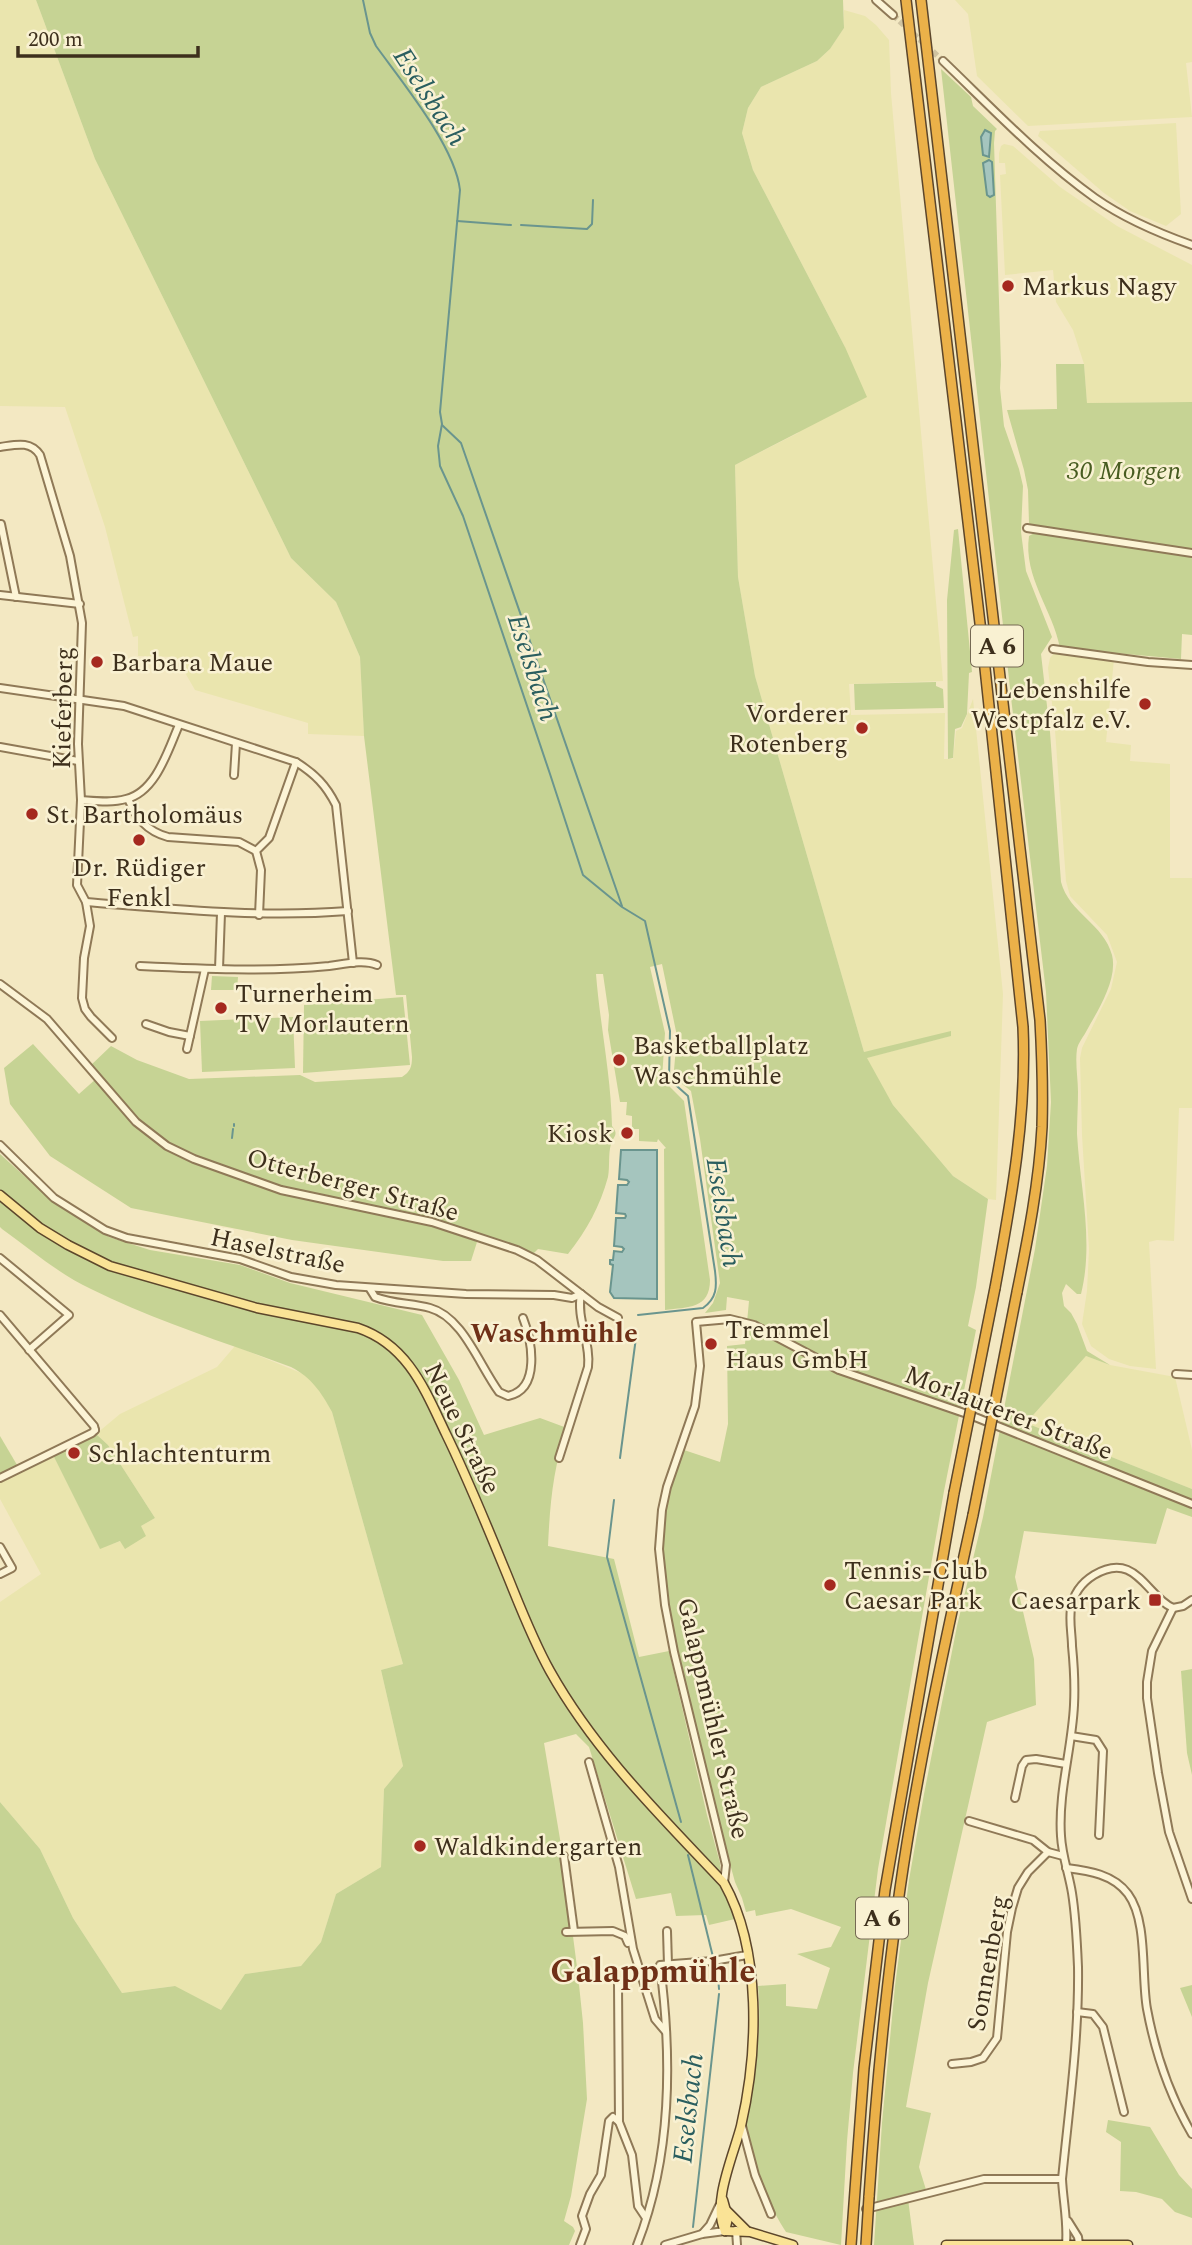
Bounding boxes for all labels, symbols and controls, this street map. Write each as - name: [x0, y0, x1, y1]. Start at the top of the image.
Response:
- scale bar: [18, 14, 198, 58]
- text: 200 m: [28, 24, 83, 56]
- water label: Eselsbach: [382, 39, 478, 155]
- place label: Markus Nagy: [1022, 267, 1178, 307]
- marker: Markus Nagy: [1000, 278, 1016, 294]
- park label: 30 Morgen: [1067, 451, 1181, 491]
- water label: Eselsbach: [495, 608, 570, 727]
- road number: A 6: [971, 626, 1023, 666]
- place label: Barbara Maue: [111, 643, 273, 683]
- street label: Kieferberg: [42, 646, 84, 770]
- marker: Barbara Maue: [89, 654, 105, 670]
- place label: Lebenshilfe Westpfalz e.V.: [971, 670, 1131, 740]
- place label: Vorderer Rotenberg: [728, 694, 848, 764]
- marker: Lebenshilfe Westpfalz e.V.: [1137, 696, 1153, 712]
- marker: Vorderer Rotenberg: [854, 720, 870, 736]
- place label: St. Bartholomäus: [46, 795, 243, 835]
- marker: St. Bartholomäus: [24, 806, 40, 822]
- marker: Dr. Rüdiger Fenkl: [131, 832, 147, 848]
- place label: Dr. Rüdiger Fenkl: [72, 848, 206, 918]
- place label: Turnerheim TV Morlautern: [235, 974, 410, 1044]
- marker: Turnerheim TV Morlautern: [213, 1000, 229, 1016]
- place label: Basketballplatz Waschmühle: [633, 1026, 809, 1096]
- marker: Basketballplatz Waschmühle: [611, 1052, 627, 1068]
- place label: Kiosk: [547, 1114, 613, 1154]
- marker: Kiosk: [619, 1125, 635, 1141]
- street label: Otterberger Straße: [242, 1137, 463, 1233]
- water label: Eselsbach: [694, 1154, 753, 1270]
- street label: Haselstraße: [207, 1217, 349, 1285]
- place label: Tremmel Haus GmbH: [725, 1310, 869, 1380]
- district label: Waschmühle: [470, 1312, 638, 1355]
- marker: Tremmel Haus GmbH: [703, 1336, 719, 1352]
- street label: Morlauterer Straße: [898, 1355, 1119, 1471]
- street label: Neue Straße: [413, 1356, 511, 1501]
- place label: Schlachtenturm: [88, 1434, 271, 1474]
- marker: Schlachtenturm: [66, 1445, 82, 1461]
- place label: Tennis-Club Caesar Park: [844, 1551, 988, 1621]
- marker: Tennis-Club Caesar Park: [822, 1577, 838, 1593]
- place label: Caesarpark: [1010, 1581, 1141, 1621]
- marker: Caesarpark: [1147, 1592, 1163, 1608]
- street label: Galappmühler Straße: [666, 1594, 760, 1843]
- place label: Waldkindergarten: [434, 1827, 642, 1867]
- marker: Waldkindergarten: [412, 1838, 428, 1854]
- street label: Sonnenberg: [956, 1892, 1020, 2035]
- road number: A 6: [856, 1898, 908, 1938]
- district label: Galappmühle: [550, 1947, 756, 1997]
- water label: Eselsbach: [661, 2051, 716, 2165]

